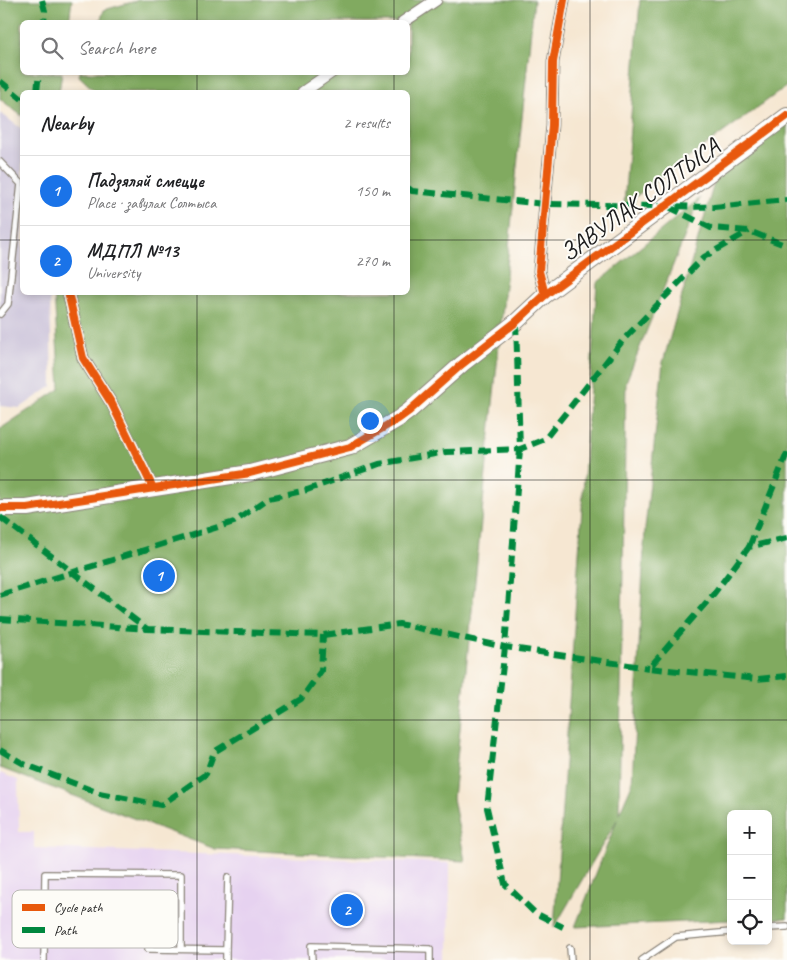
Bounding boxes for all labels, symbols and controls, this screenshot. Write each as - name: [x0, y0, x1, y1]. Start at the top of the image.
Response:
- search box: [20, 20, 410, 75]
- icon: search: [38, 34, 66, 62]
- text: Search here: [78, 36, 155, 60]
- text: Nearby: [40, 110, 93, 136]
- text: 2 results: [343, 113, 390, 133]
- street label: ЗАВУЛАК СОЛТЫСА: [554, 130, 727, 269]
- text: Падзяляй смецце: [87, 169, 204, 193]
- text: 1: [52, 181, 60, 201]
- text: 150 m: [356, 181, 390, 201]
- text: Place · завулак Солтыса: [87, 193, 216, 213]
- text: МДПЛ №13: [87, 239, 179, 263]
- text: 2: [52, 251, 60, 271]
- text: 270 m: [356, 251, 390, 271]
- text: University: [87, 263, 140, 283]
- your location: [357, 408, 383, 434]
- pin: 1: [143, 557, 175, 595]
- map controls: [727, 810, 772, 945]
- button: +: [727, 810, 772, 855]
- button: −: [727, 855, 772, 900]
- legend: [12, 890, 178, 948]
- pin: 2: [331, 891, 363, 929]
- text: Cycle path: [54, 899, 103, 916]
- button: locate: [727, 900, 772, 945]
- text: Path: [54, 922, 78, 939]

